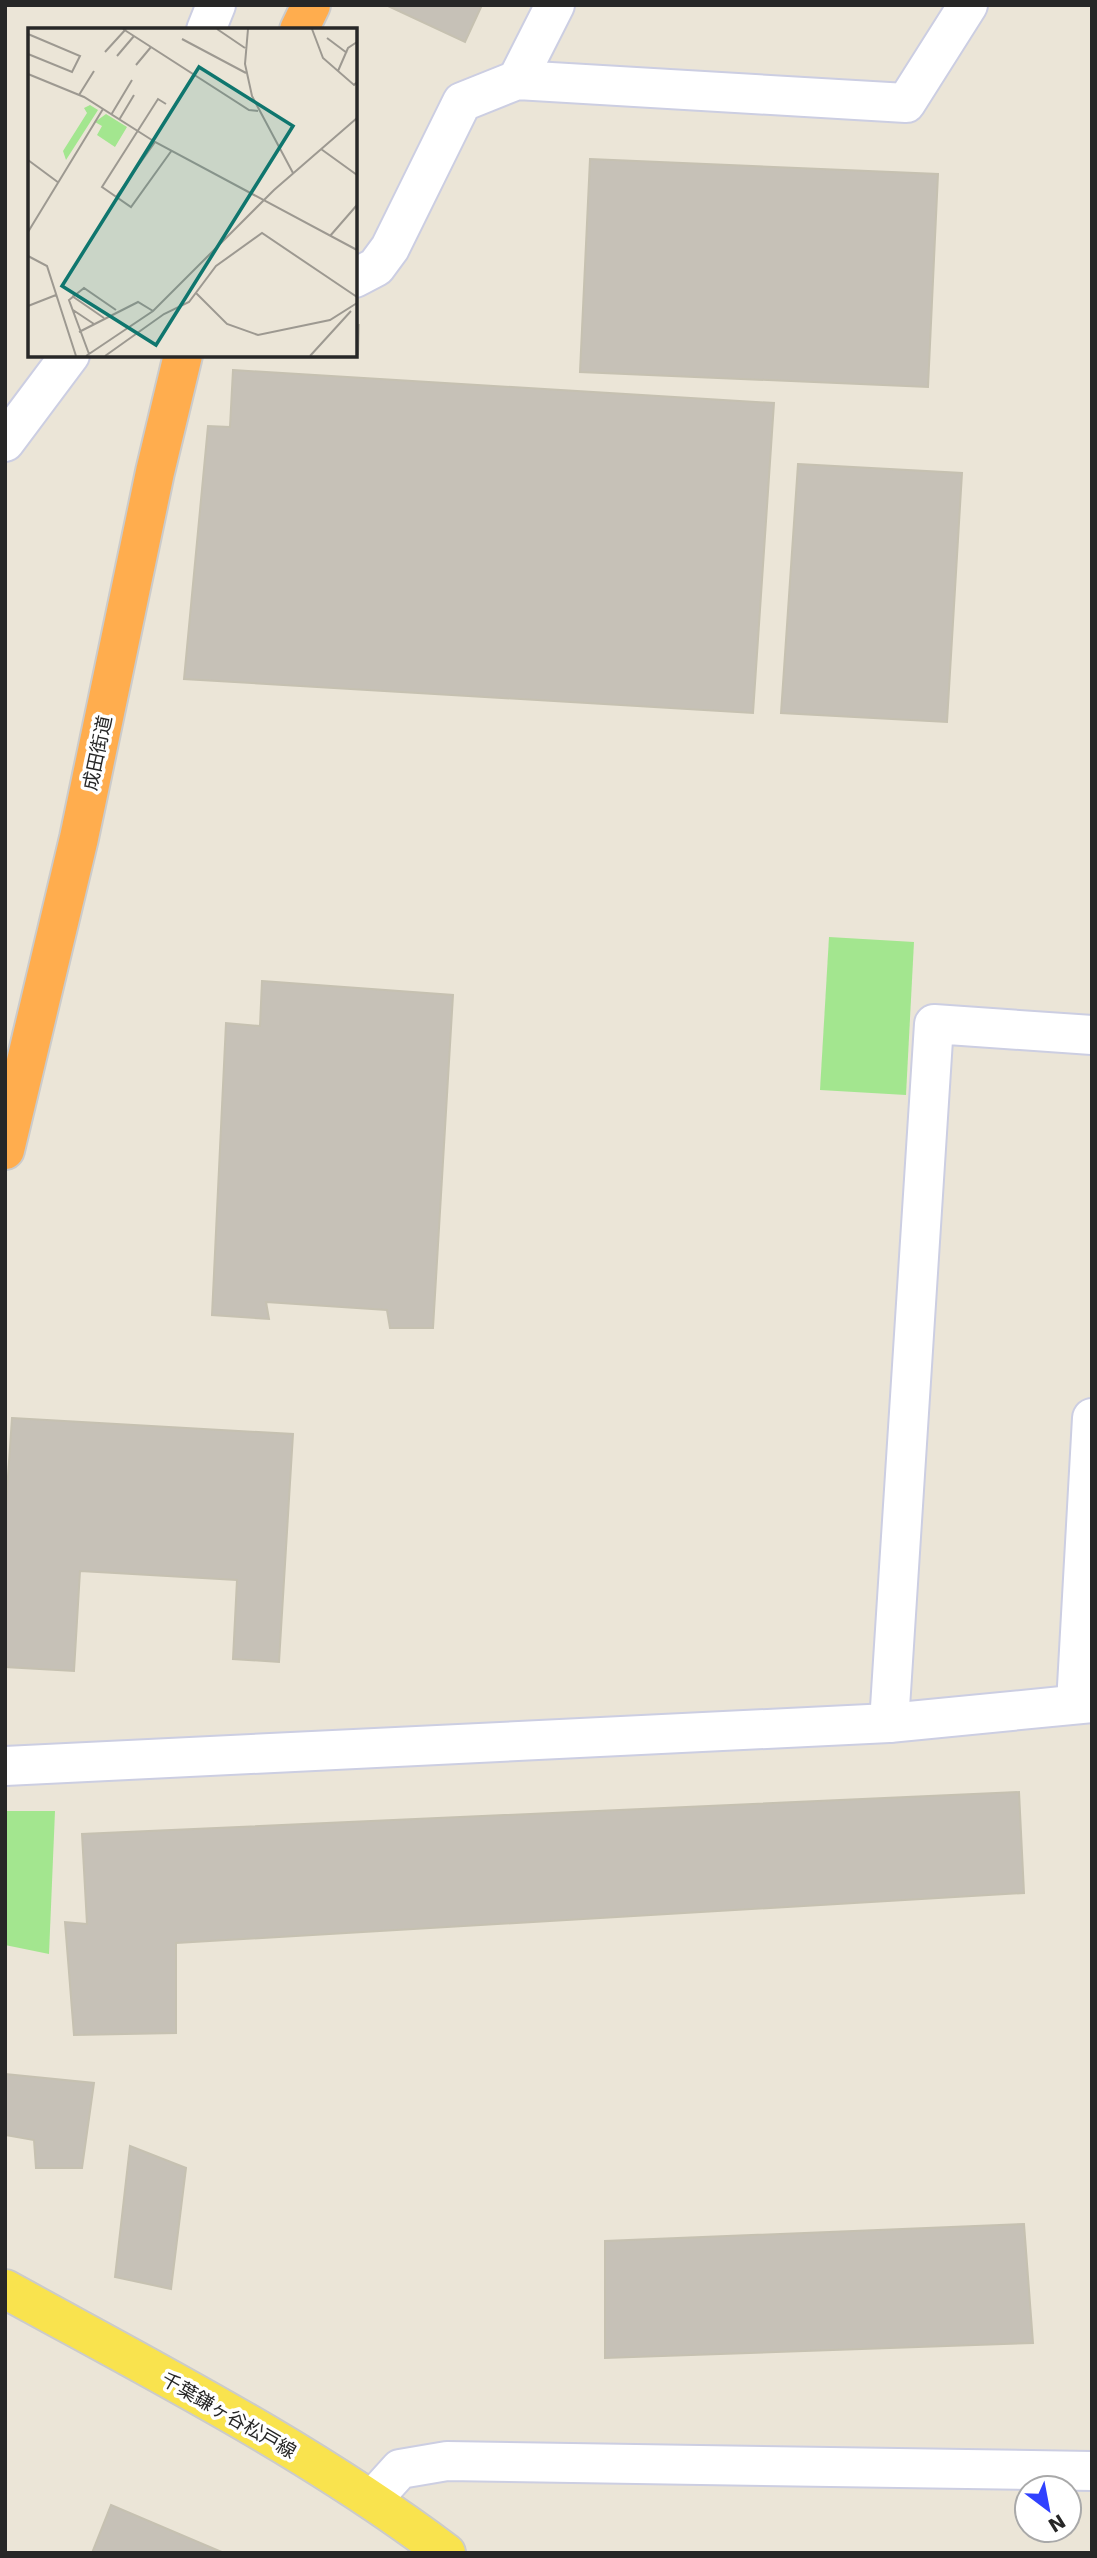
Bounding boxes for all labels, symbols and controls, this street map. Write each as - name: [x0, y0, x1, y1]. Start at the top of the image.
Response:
- inset map: [28, 28, 357, 357]
- street label: 成田街道: [78, 714, 116, 792]
- street label: 千葉鎌ヶ谷松戸線: [158, 2367, 300, 2463]
- north arrow: [1013, 2474, 1083, 2544]
- text: N: [1044, 2510, 1070, 2537]

